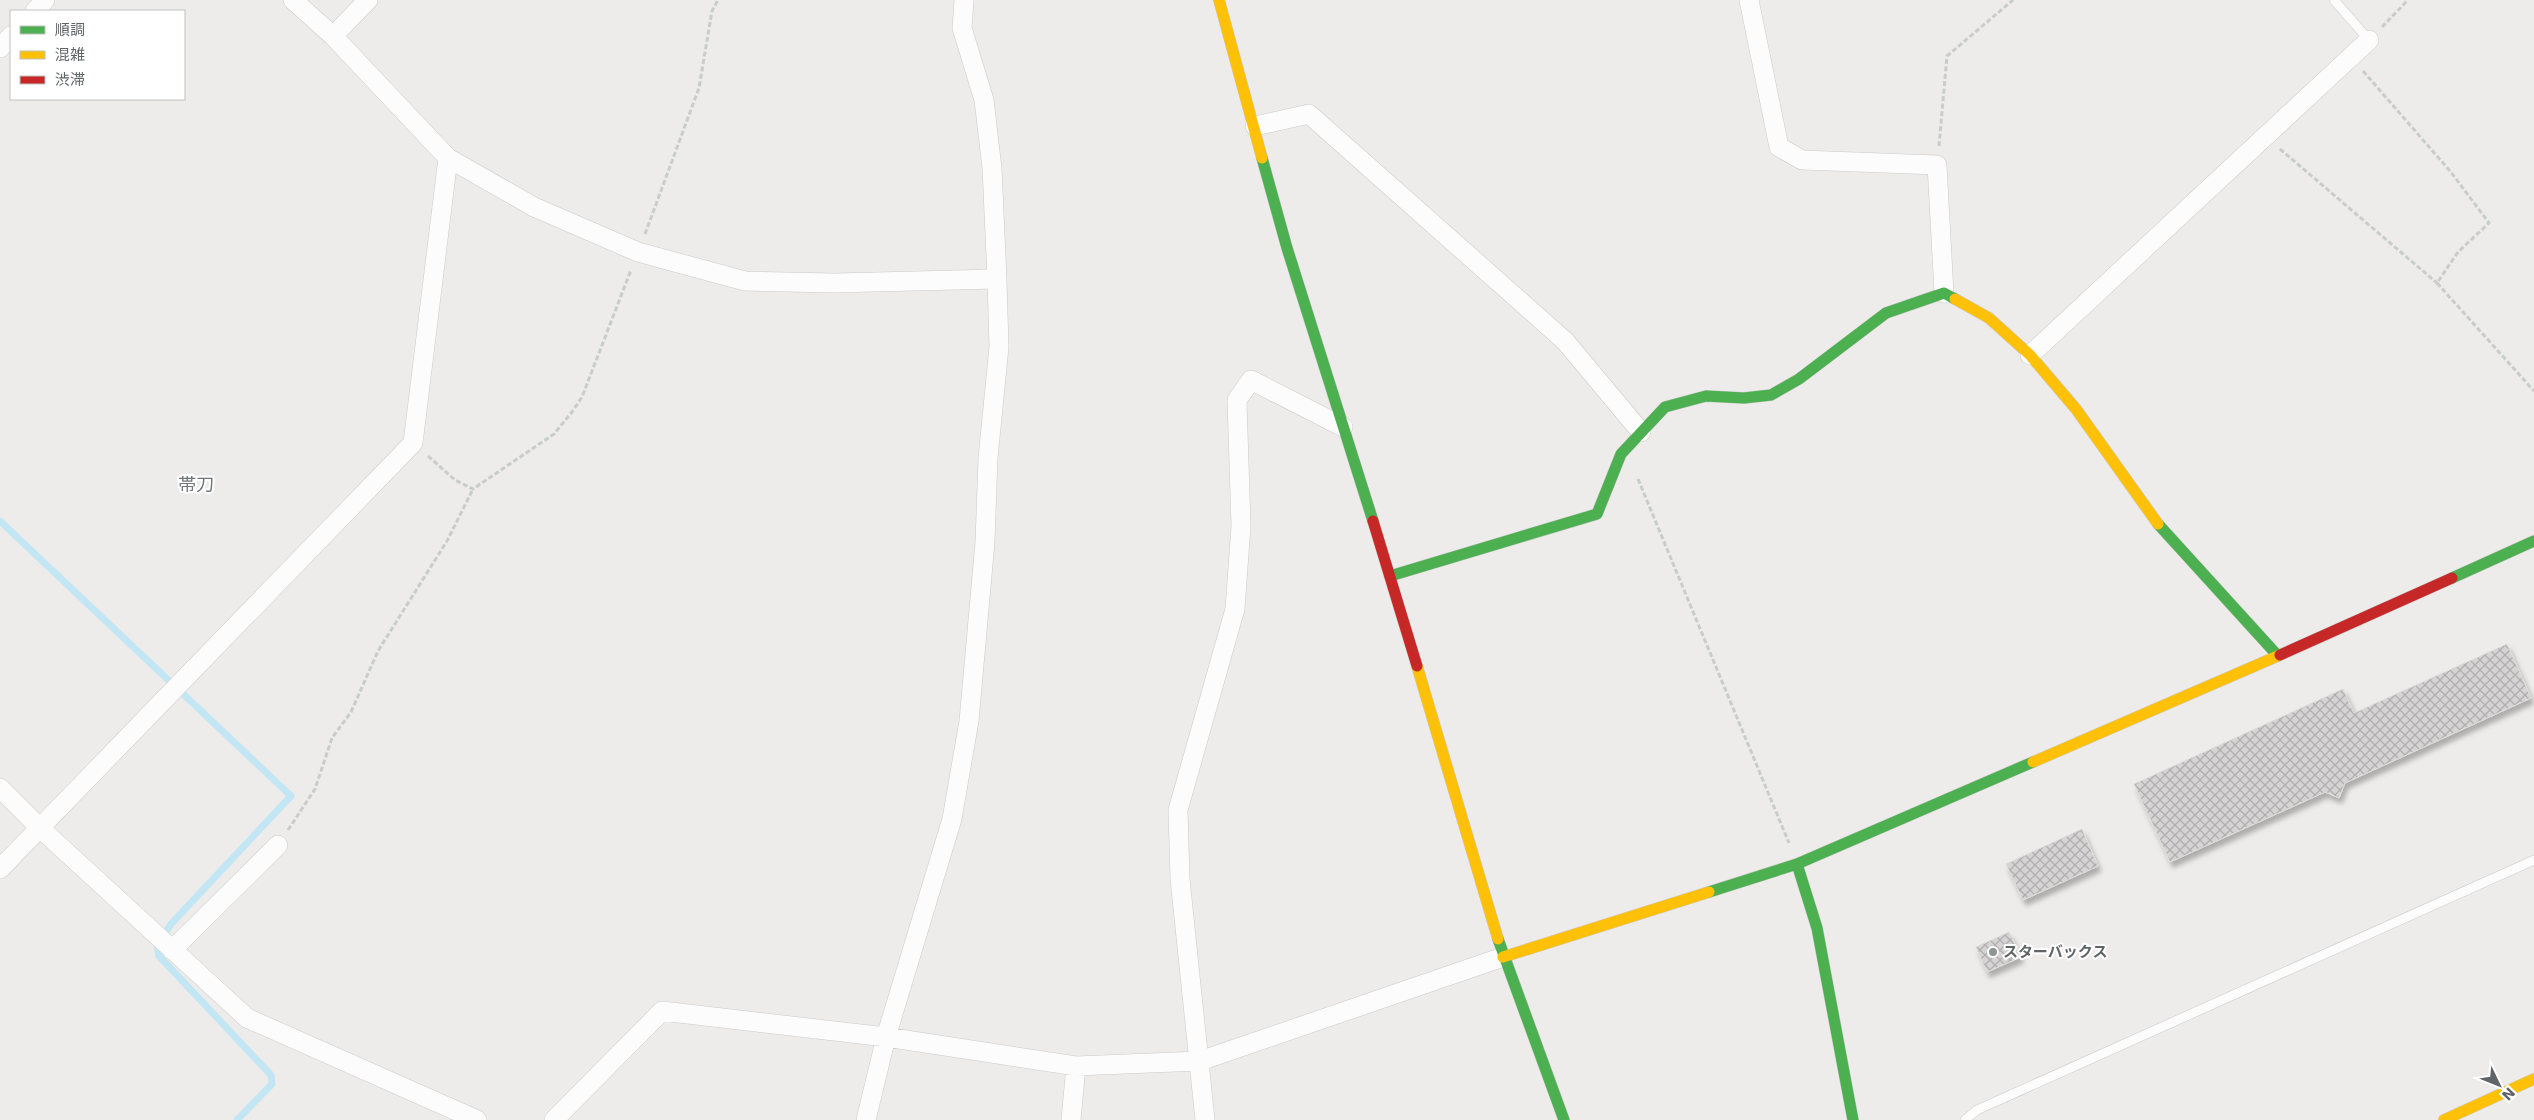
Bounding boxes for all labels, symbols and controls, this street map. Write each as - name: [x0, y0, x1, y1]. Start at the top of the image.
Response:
- legend: [10, 10, 185, 100]
- text: 順調: [55, 21, 85, 39]
- text: 混雑: [55, 46, 85, 64]
- text: 渋滞: [55, 71, 85, 89]
- district label: 帯刀: [178, 474, 214, 495]
- place label: スターバックス: [2003, 943, 2107, 961]
- marker: スターバックス: [1987, 946, 1999, 958]
- north arrow: [2474, 1060, 2524, 1110]
- text: N: [2499, 1084, 2518, 1104]

